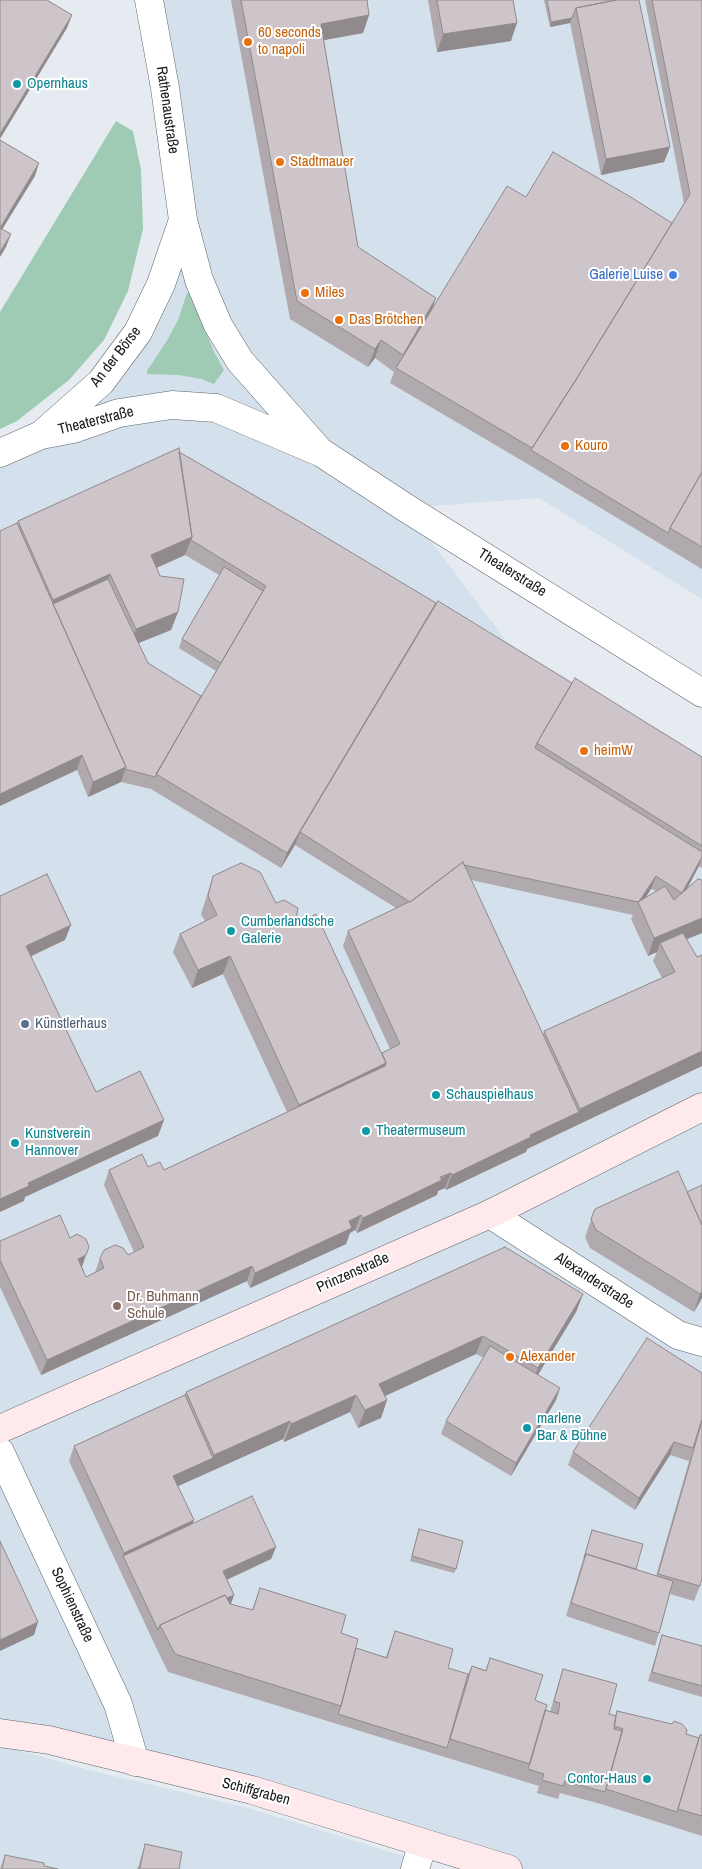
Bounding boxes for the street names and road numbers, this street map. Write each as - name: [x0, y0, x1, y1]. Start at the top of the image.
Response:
- street label: Rathenaustraße: [152, 65, 182, 155]
- street label: An der Börse: [87, 323, 145, 391]
- street label: Theaterstraße: [56, 403, 136, 439]
- street label: Theaterstraße: [474, 545, 550, 601]
- street label: Prinzenstraße: [314, 1249, 392, 1297]
- street label: Alexanderstraße: [551, 1249, 637, 1313]
- street label: Sophienstraße: [47, 1565, 97, 1645]
- street label: Schiffgraben: [220, 1774, 292, 1810]

